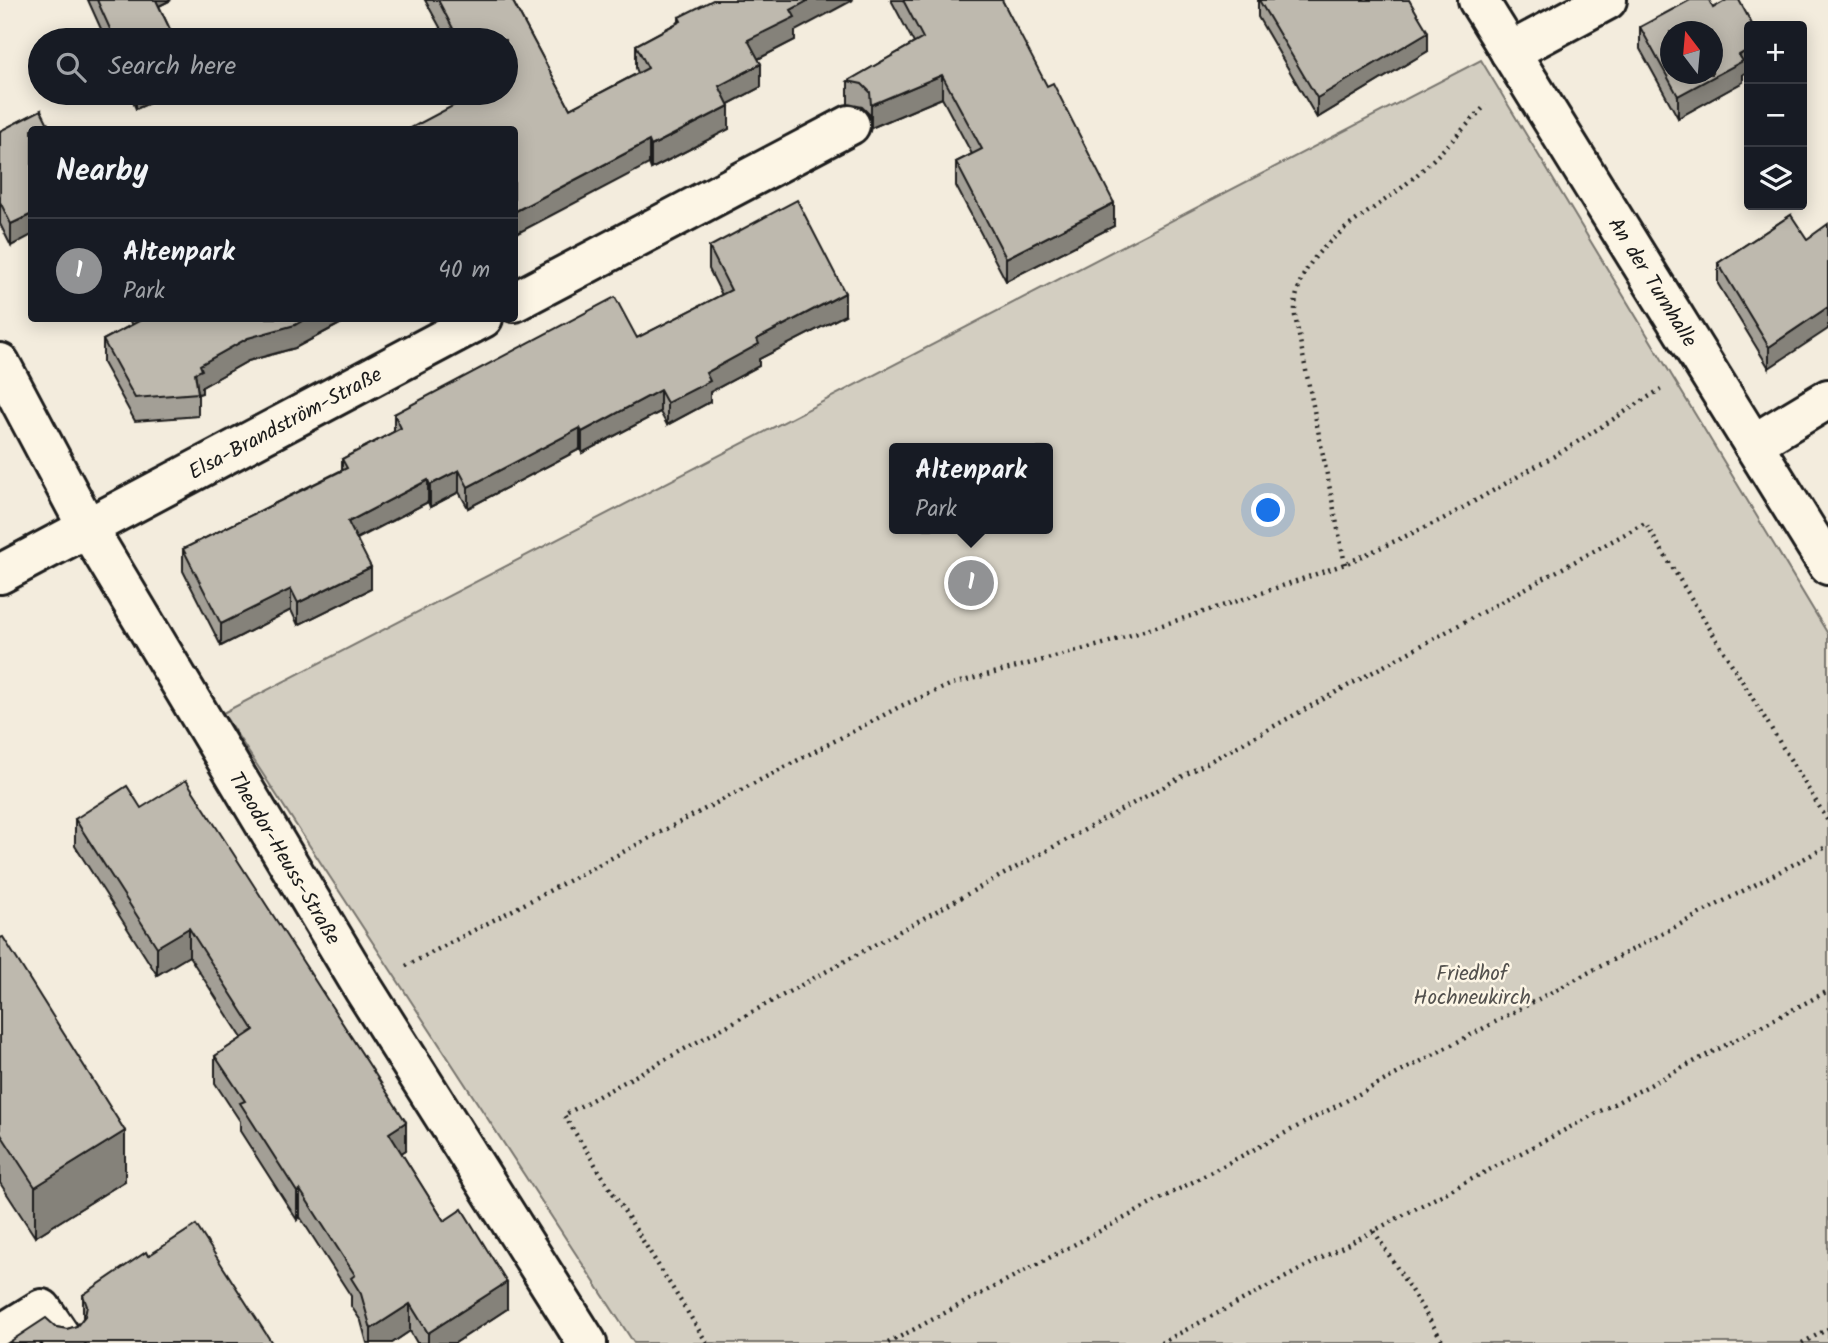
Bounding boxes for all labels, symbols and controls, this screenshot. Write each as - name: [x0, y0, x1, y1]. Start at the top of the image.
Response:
- north arrow: [1660, 21, 1723, 84]
- map controls: [1744, 21, 1807, 210]
- button: +: [1744, 21, 1807, 84]
- search box: [28, 28, 518, 105]
- text: Search here: [108, 46, 236, 88]
- icon: search: [52, 48, 90, 86]
- button: −: [1744, 84, 1807, 147]
- button: layers: [1744, 147, 1807, 210]
- text: Nearby: [56, 148, 148, 196]
- street label: An der Turnhalle: [1599, 211, 1705, 355]
- text: Altenpark: [123, 232, 235, 274]
- text: 1: [76, 253, 82, 289]
- text: 40 m: [438, 253, 490, 289]
- text: Park: [123, 274, 165, 310]
- street label: Elsa-Brandström-Straße: [183, 359, 389, 489]
- popup: [889, 443, 1053, 534]
- text: Altenpark: [915, 450, 1027, 492]
- text: Park: [915, 492, 957, 528]
- your location: [1251, 493, 1285, 527]
- pin: 1: [948, 557, 994, 609]
- street label: Theodor-Heuss-Straße: [219, 766, 349, 952]
- park label: Friedhof Hochneukirch: [1413, 958, 1531, 1015]

